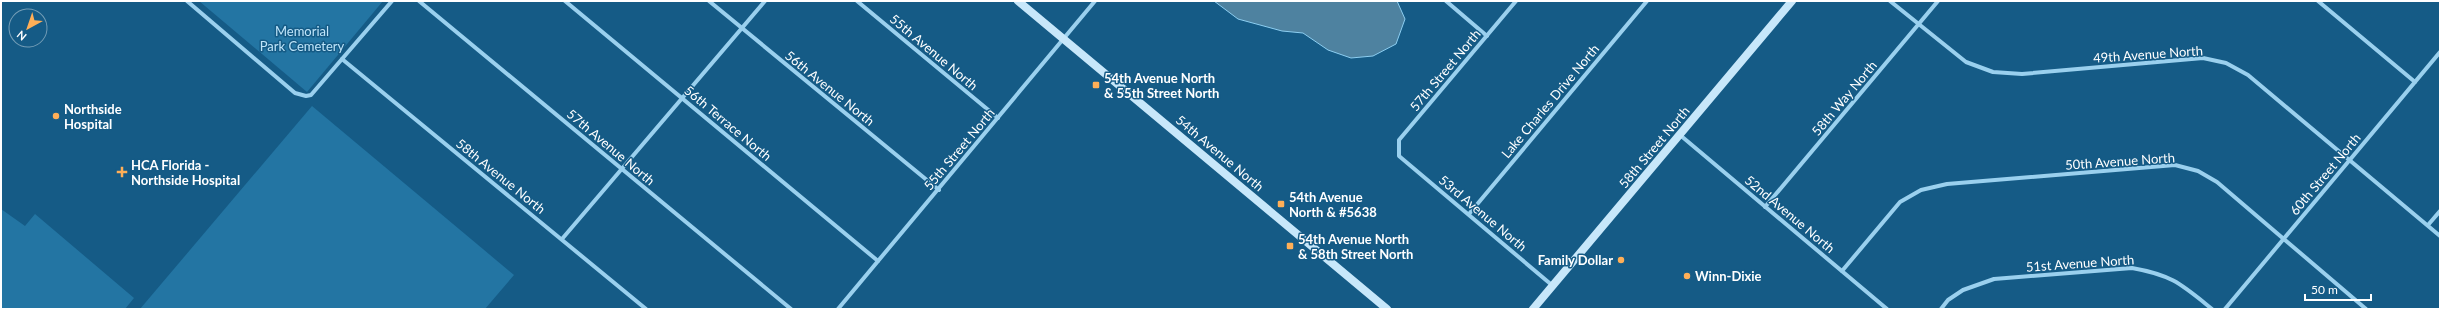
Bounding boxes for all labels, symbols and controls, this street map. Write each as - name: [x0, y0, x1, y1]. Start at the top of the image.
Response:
- north arrow: [8, 8, 48, 48]
- street label: 55th Avenue North: [887, 11, 981, 93]
- park label: Memorial Park Cemetery: [260, 23, 345, 54]
- street label: 57th Street North: [1406, 26, 1484, 114]
- text: N: [14, 28, 29, 44]
- street label: Lake Charles Drive North: [1498, 41, 1602, 161]
- street label: 49th Avenue North: [2093, 42, 2203, 66]
- street label: 56th Avenue North: [782, 47, 878, 129]
- street label: 58th Way North: [1808, 57, 1880, 139]
- place label: 54th Avenue North & 55th Street North: [1104, 70, 1219, 101]
- marker: 54th Avenue North & 55th Street North: [1091, 80, 1101, 90]
- street label: 56th Terrace North: [681, 82, 775, 164]
- place label: Northside Hospital: [64, 101, 122, 132]
- street label: 58th Street North: [1615, 103, 1693, 191]
- street label: 55th Street North: [920, 105, 998, 193]
- street label: 57th Avenue North: [564, 106, 658, 188]
- marker: Northside Hospital: [51, 111, 61, 121]
- street label: 54th Avenue North: [1173, 112, 1267, 194]
- street label: 60th Street North: [2286, 130, 2364, 218]
- street label: 58th Avenue North: [453, 135, 549, 217]
- street label: 50th Avenue North: [2065, 149, 2175, 173]
- place label: HCA Florida - Northside Hospital: [131, 157, 240, 188]
- marker: HCA Florida - Northside Hospital: [116, 166, 128, 178]
- street label: 53rd Avenue North: [1436, 172, 1530, 254]
- street label: 52nd Avenue North: [1742, 172, 1838, 256]
- place label: 54th Avenue North & #5638: [1289, 189, 1377, 220]
- marker: 54th Avenue North & #5638: [1276, 199, 1286, 209]
- place label: 54th Avenue North & 58th Street North: [1298, 231, 1413, 262]
- marker: 54th Avenue North & 58th Street North: [1285, 241, 1295, 251]
- street label: 51st Avenue North: [2025, 251, 2135, 275]
- place label: Family Dollar: [1538, 252, 1613, 268]
- marker: Family Dollar: [1616, 255, 1626, 265]
- place label: Winn-Dixie: [1695, 268, 1762, 284]
- marker: Winn-Dixie: [1682, 271, 1692, 281]
- scale bar: [2305, 276, 2371, 302]
- text: 50 m: [2311, 282, 2338, 297]

